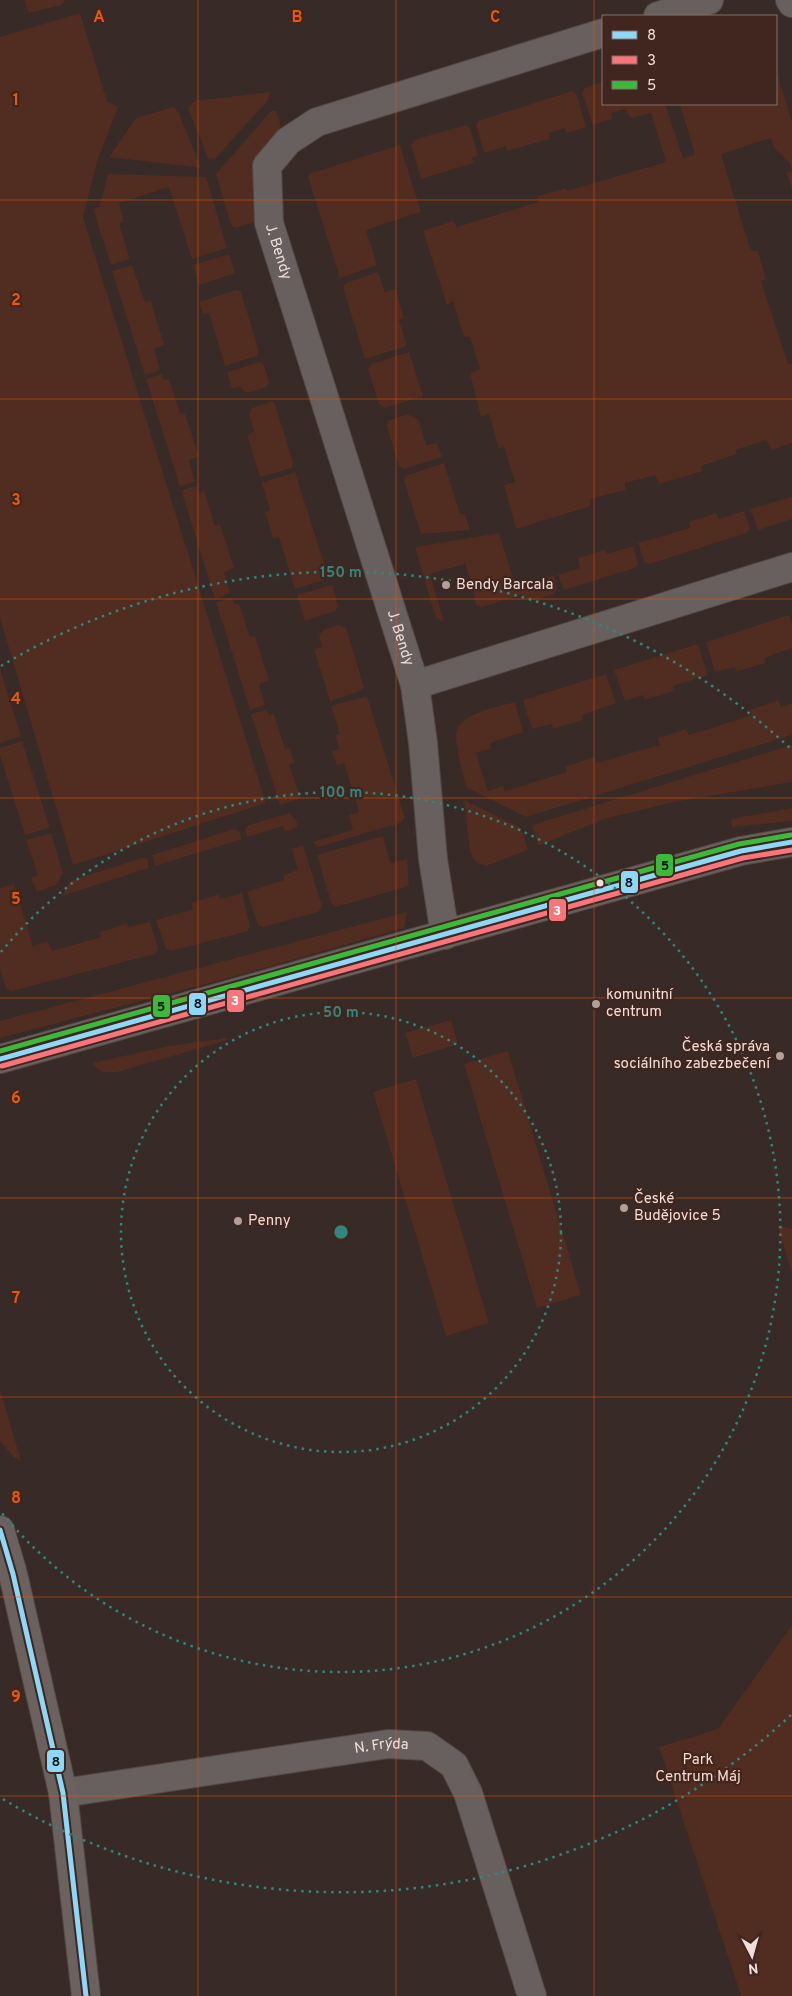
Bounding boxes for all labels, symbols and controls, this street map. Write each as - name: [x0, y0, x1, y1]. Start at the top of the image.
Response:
- text: A: [93, 8, 105, 28]
- text: B: [291, 8, 303, 28]
- text: C: [490, 8, 500, 28]
- legend: [602, 15, 777, 105]
- text: 8: [647, 27, 656, 46]
- text: 3: [647, 52, 656, 71]
- text: 5: [647, 77, 656, 96]
- text: 1: [13, 91, 19, 111]
- street label: J. Bendy: [260, 221, 296, 282]
- text: 2: [11, 291, 21, 311]
- text: 3: [11, 491, 21, 511]
- text: 150 m: [320, 564, 362, 583]
- place label: Bendy Barcala: [456, 576, 553, 595]
- marker: Bendy Barcala: [440, 579, 452, 591]
- street label: J. Bendy: [382, 607, 418, 668]
- text: 4: [11, 690, 21, 710]
- text: 100 m: [320, 784, 362, 803]
- line badge: 5: [655, 853, 674, 877]
- text: 5: [661, 858, 669, 875]
- line badge: 8: [620, 870, 639, 894]
- text: 8: [625, 875, 633, 892]
- unlabelled marker: [595, 878, 605, 888]
- text: 5: [11, 890, 21, 910]
- line badge: 3: [548, 898, 567, 922]
- text: 3: [553, 903, 561, 920]
- place label: komunitní centrum: [606, 986, 674, 1022]
- line badge: 3: [226, 989, 245, 1013]
- line badge: 8: [188, 992, 207, 1016]
- text: 3: [231, 993, 239, 1010]
- line badge: 5: [152, 994, 171, 1018]
- text: 8: [194, 996, 202, 1013]
- marker: komunitní centrum: [590, 998, 602, 1010]
- text: 5: [157, 999, 165, 1016]
- text: 50 m: [323, 1004, 359, 1023]
- place label: Česká správa sociálního zabezbečení: [614, 1036, 771, 1074]
- marker: Česká správa sociálního zabezbečení: [774, 1050, 786, 1062]
- text: 6: [11, 1089, 21, 1109]
- place label: České Budějovice 5: [634, 1188, 721, 1226]
- marker: České Budějovice 5: [618, 1202, 630, 1214]
- place label: Penny: [248, 1212, 291, 1231]
- marker: Penny: [232, 1215, 244, 1227]
- centre of rings: [332, 1223, 350, 1241]
- text: 7: [12, 1289, 20, 1309]
- text: 8: [11, 1489, 21, 1509]
- text: 9: [11, 1688, 21, 1708]
- street label: N. Frýda: [353, 1734, 409, 1758]
- line badge: 8: [46, 1749, 65, 1773]
- park label: Park Centrum Máj: [655, 1751, 741, 1787]
- text: 8: [52, 1754, 60, 1771]
- north arrow: [727, 1931, 777, 1981]
- text: N: [747, 1958, 759, 1976]

